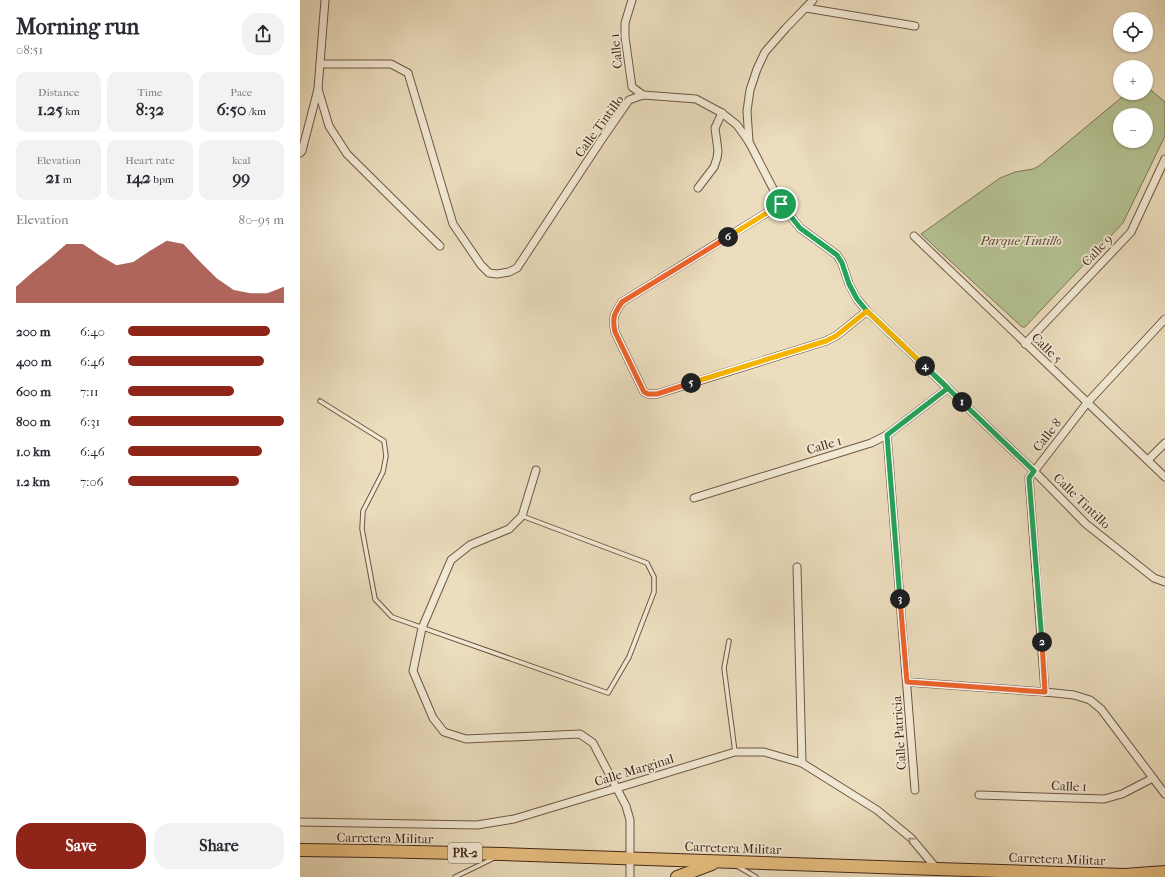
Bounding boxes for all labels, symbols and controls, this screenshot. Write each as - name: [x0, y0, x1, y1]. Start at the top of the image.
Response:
- map controls: [1113, 12, 1153, 148]
- button: locate: [1113, 12, 1153, 52]
- button: share: [242, 13, 284, 55]
- text: Morning run: [16, 14, 139, 40]
- street label: Calle 1: [607, 32, 625, 70]
- text: 08:51: [16, 42, 43, 57]
- button: +: [1113, 60, 1153, 100]
- text: Distance: [38, 86, 79, 99]
- text: Time: [137, 86, 162, 99]
- text: Pace: [230, 86, 252, 99]
- street label: Calle Tintillo: [571, 92, 627, 160]
- text: 1.25: [37, 99, 63, 119]
- text: 8:32: [136, 99, 164, 119]
- text: 6:50: [216, 99, 246, 119]
- text: km: [63, 105, 80, 118]
- text: /km: [246, 105, 266, 118]
- button: −: [1113, 108, 1153, 148]
- text: Elevation: [36, 154, 81, 167]
- text: Heart rate: [125, 154, 175, 167]
- text: kcal: [232, 154, 251, 167]
- text: 21: [46, 167, 60, 187]
- text: 142: [126, 167, 151, 187]
- text: 99: [232, 167, 250, 187]
- text: m: [60, 173, 72, 186]
- text: bpm: [151, 173, 174, 186]
- pin: [764, 187, 798, 221]
- icon: arrive: [770, 193, 792, 215]
- text: Elevation: [16, 212, 69, 227]
- text: 80–95 m: [239, 212, 284, 227]
- pin: 6: [718, 227, 738, 247]
- text: 6: [725, 230, 731, 243]
- street label: Calle 9: [1079, 231, 1116, 269]
- park label: Parque Tintillo: [979, 233, 1062, 248]
- text: 200 m: [16, 324, 51, 339]
- text: 6:40: [80, 324, 105, 339]
- street label: Calle 5: [1029, 330, 1066, 366]
- text: 400 m: [16, 354, 52, 369]
- text: 6:46: [80, 354, 105, 369]
- pin: 4: [915, 356, 935, 376]
- text: 4: [922, 359, 928, 372]
- pin: 5: [681, 373, 701, 393]
- text: 5: [689, 376, 693, 389]
- text: 600 m: [16, 384, 51, 399]
- text: 7:11: [80, 384, 99, 399]
- pin: 1: [952, 392, 972, 412]
- text: 1: [960, 395, 964, 408]
- text: 800 m: [16, 414, 50, 429]
- text: 6:31: [80, 414, 100, 429]
- street label: Calle 8: [1030, 416, 1064, 454]
- street label: Calle 1: [805, 433, 843, 457]
- text: 1.0 km: [16, 444, 51, 459]
- text: 6:46: [80, 444, 105, 459]
- street label: Calle Tintillo: [1051, 470, 1114, 532]
- text: 1.2 km: [16, 474, 50, 489]
- text: 7:06: [80, 474, 104, 489]
- pin: 3: [890, 589, 910, 609]
- text: 3: [898, 592, 902, 605]
- pin: 2: [1032, 632, 1052, 652]
- text: 2: [1039, 635, 1045, 648]
- street label: Calle Patricia: [889, 694, 909, 771]
- street label: Calle Marginal: [592, 751, 676, 789]
- street label: Calle 1: [1051, 778, 1087, 794]
- button: Save: [16, 823, 146, 869]
- button: Share: [154, 823, 284, 869]
- street label: Carretera Militar: [336, 830, 434, 846]
- one-way arrow: [909, 837, 916, 845]
- street label: Carretera Militar: [684, 839, 782, 857]
- road number: PR-2: [448, 843, 482, 863]
- street label: Carretera Militar: [1008, 850, 1106, 868]

